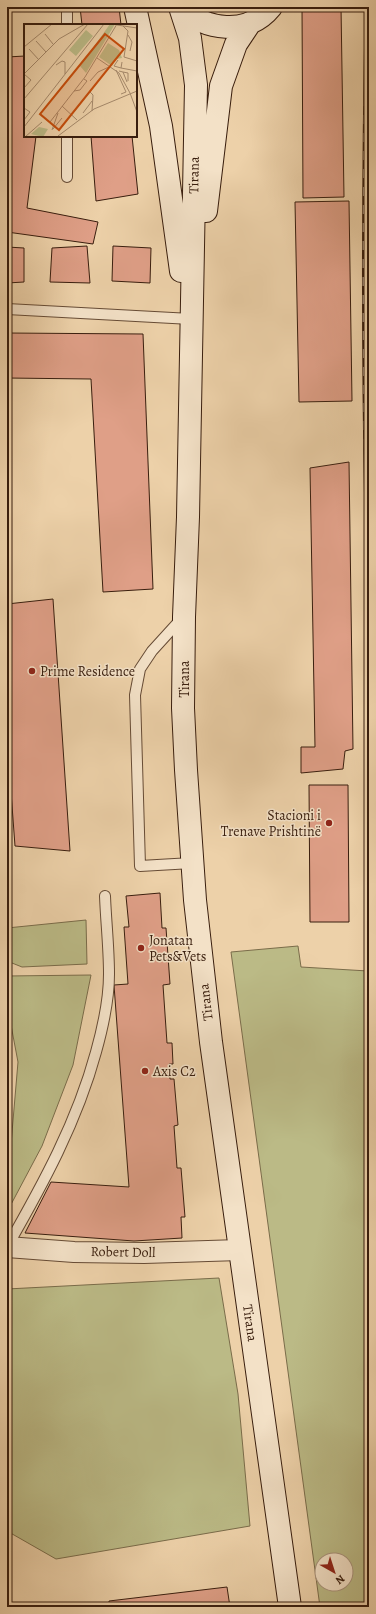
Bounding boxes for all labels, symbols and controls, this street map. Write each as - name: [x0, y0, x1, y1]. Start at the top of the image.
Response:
- inset map: [24, 24, 137, 137]
- street label: Tirana: [184, 156, 204, 194]
- street label: Tirana: [175, 660, 194, 698]
- place label: Prime Residence: [40, 662, 135, 681]
- marker: Prime Residence: [27, 666, 37, 676]
- place label: Stacioni i Trenave Prishtinë: [221, 806, 321, 841]
- marker: Stacioni i Trenave Prishtinë: [324, 818, 334, 828]
- place label: Jonatan Pets&Vets: [149, 931, 206, 966]
- marker: Jonatan Pets&Vets: [136, 943, 146, 953]
- street label: Tirana: [194, 982, 218, 1022]
- place label: Axis C2: [152, 1062, 196, 1081]
- marker: Axis C2: [140, 1066, 150, 1076]
- street label: Robert Doll: [90, 1242, 156, 1262]
- street label: Tirana: [238, 1303, 262, 1343]
- north arrow: [314, 1552, 354, 1592]
- text: N: [332, 1571, 348, 1588]

